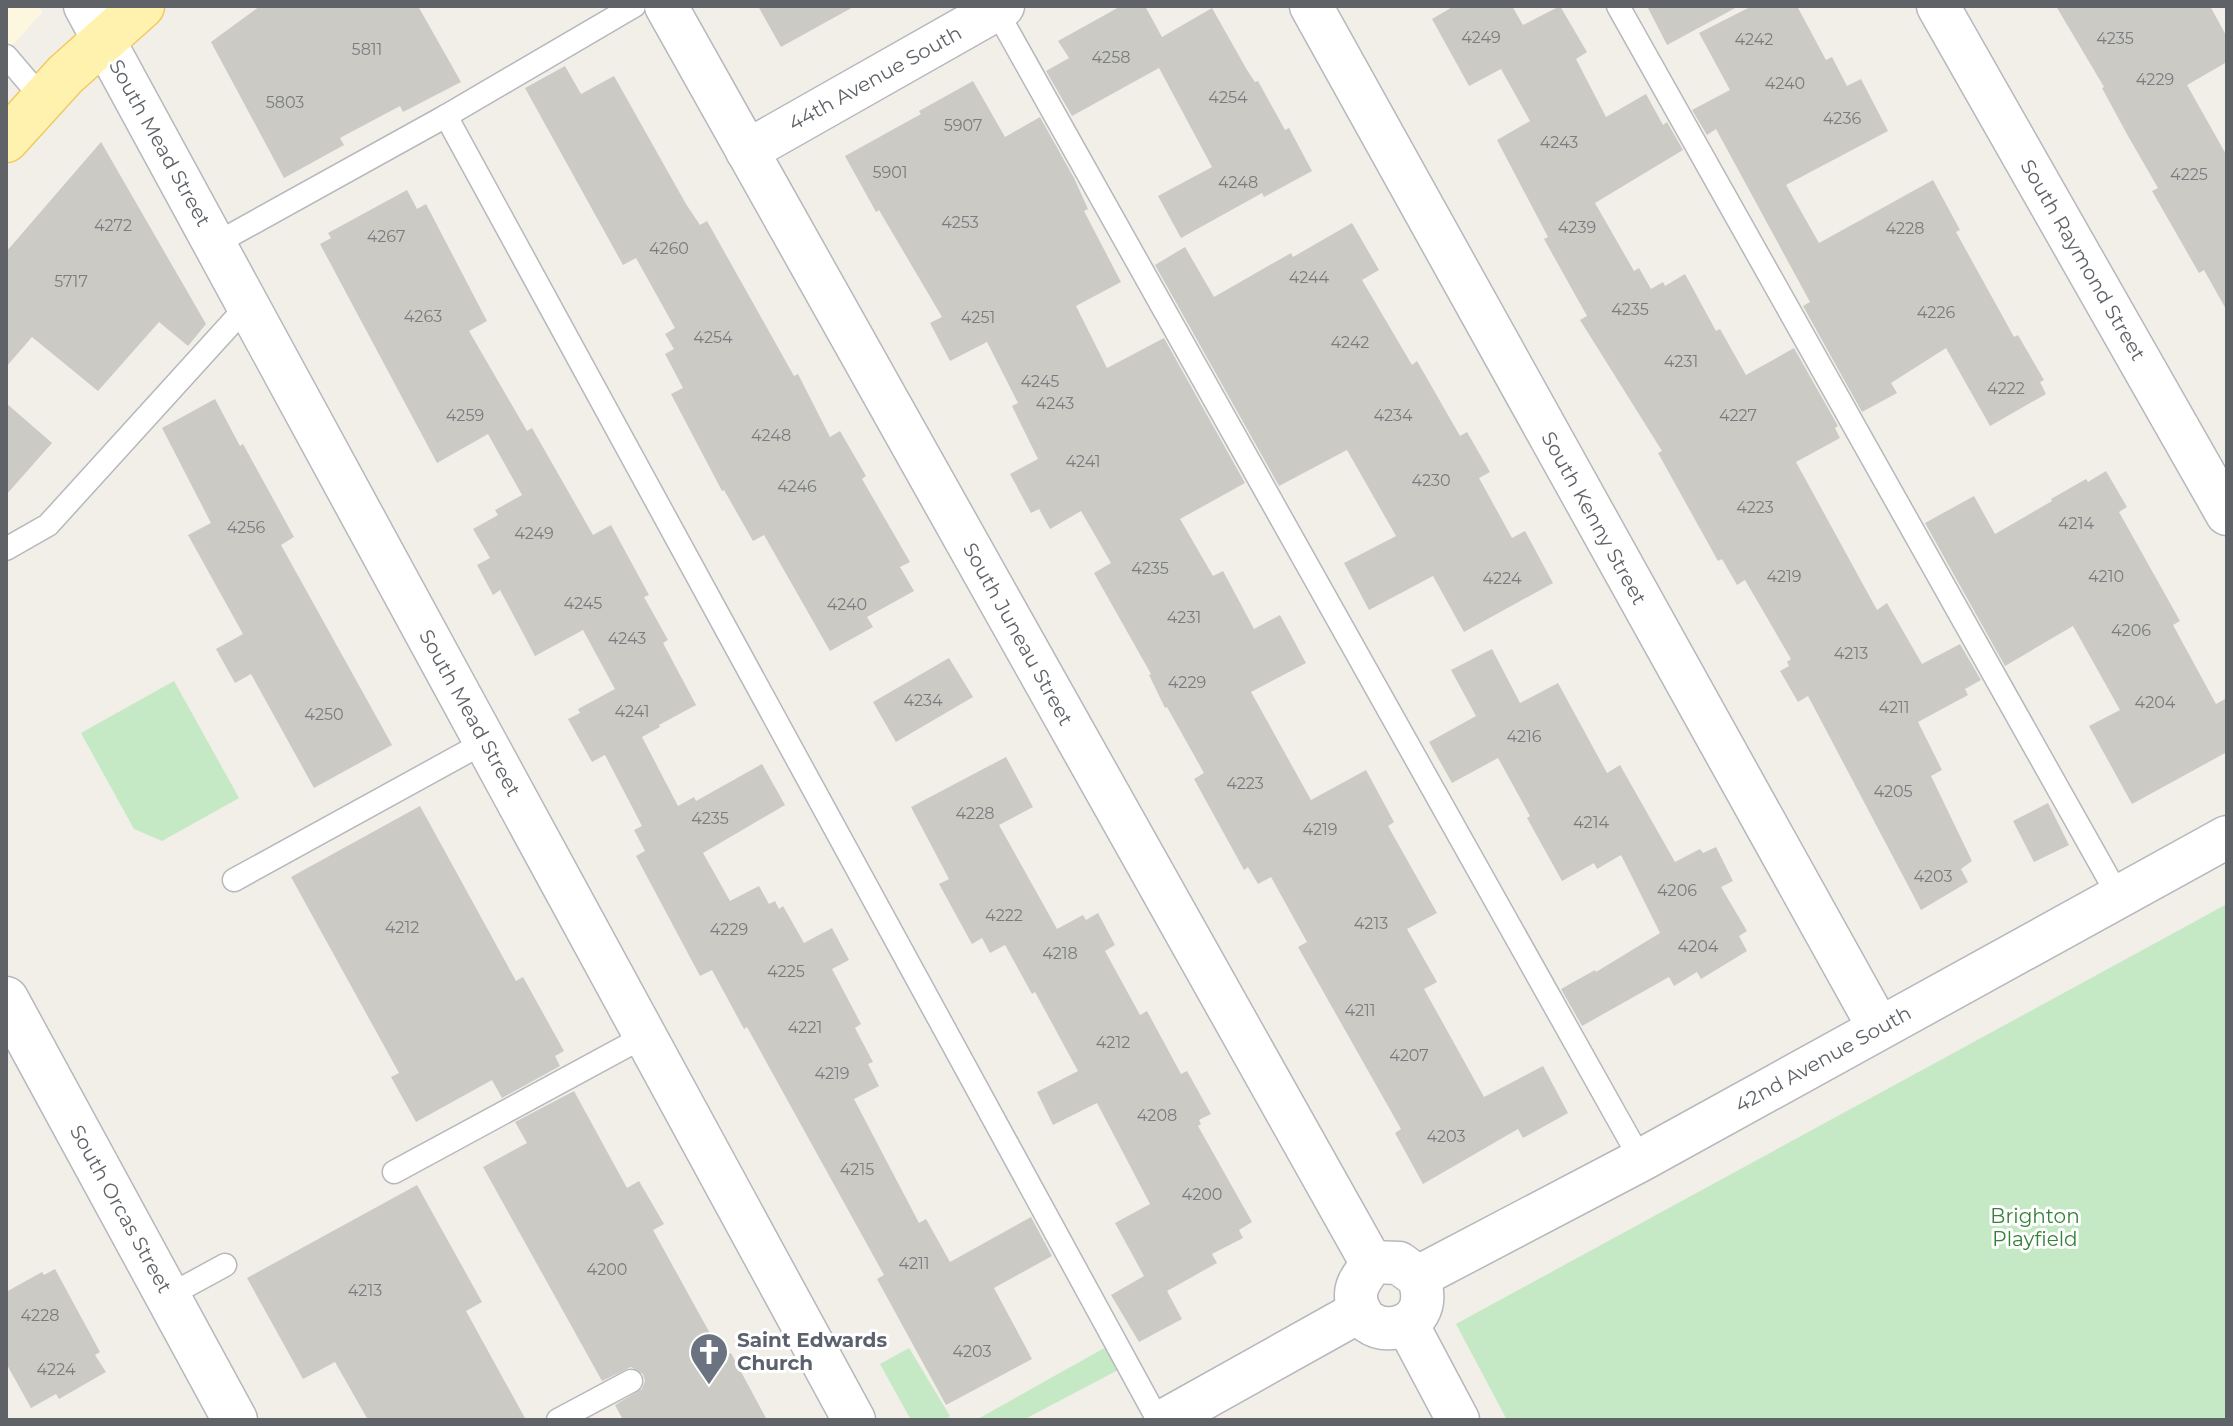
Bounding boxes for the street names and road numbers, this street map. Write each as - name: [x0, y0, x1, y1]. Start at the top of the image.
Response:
- street label: 44th Avenue South: [784, 20, 966, 136]
- street label: South Mead Street: [104, 55, 216, 231]
- street label: South Raymond Street: [2016, 155, 2150, 365]
- street label: South Kenny Street: [1536, 427, 1652, 609]
- street label: South Juneau Street: [958, 539, 1078, 729]
- street label: South Mead Street: [414, 625, 526, 801]
- street label: 42nd Avenue South: [1731, 1001, 1915, 1117]
- street label: South Orcas Street: [65, 1121, 177, 1297]

